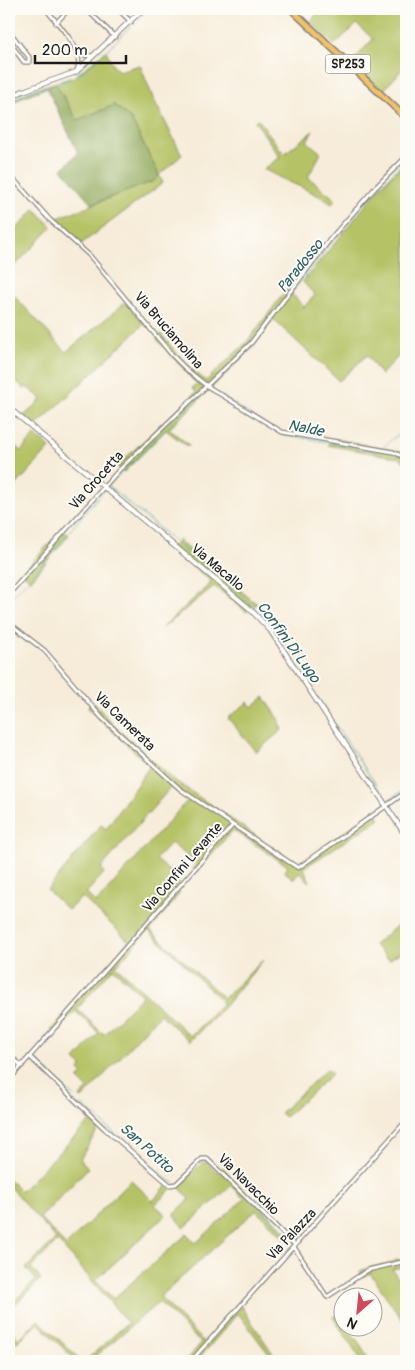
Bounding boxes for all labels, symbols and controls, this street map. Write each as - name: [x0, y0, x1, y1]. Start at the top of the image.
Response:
- scale bar: [35, 32, 126, 64]
- text: 200 m: [42, 41, 87, 60]
- road number: SP253: [326, 54, 370, 74]
- water label: Paradosso: [273, 235, 328, 297]
- street label: Via Bruciamolina: [131, 288, 207, 372]
- water label: Nalde: [287, 416, 327, 442]
- street label: Via Crocetta: [66, 447, 127, 513]
- street label: Via Macallo: [187, 540, 248, 595]
- water label: Confini Di Lugo: [253, 598, 325, 687]
- street label: Via Camerata: [91, 688, 159, 755]
- street label: Via Confini Levante: [139, 819, 226, 916]
- water label: San Potito: [116, 1119, 178, 1178]
- street label: Via Navacchio: [214, 1150, 283, 1219]
- street label: Via Palazza: [263, 1205, 320, 1264]
- north arrow: [332, 1288, 382, 1338]
- text: N: [344, 1313, 360, 1333]

